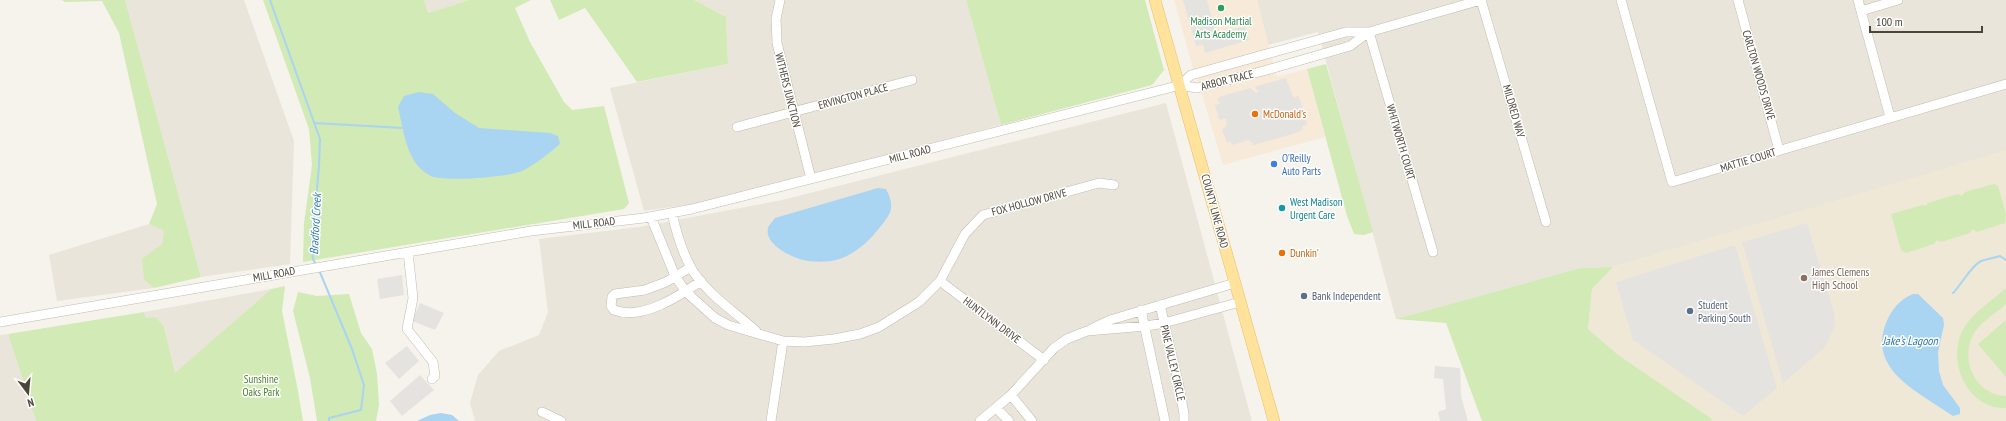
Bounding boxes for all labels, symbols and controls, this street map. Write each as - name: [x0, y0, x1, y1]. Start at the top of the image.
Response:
- marker: Madison Martial Arts Academy: [1216, 3, 1226, 13]
- scale bar: [1870, 8, 1982, 34]
- place label: Madison Martial Arts Academy: [1190, 14, 1252, 41]
- text: 100 m: [1876, 14, 1903, 29]
- street label: CARLTON WOODS DRIVE: [1739, 28, 1779, 122]
- street label: WITHERS JUNCTION: [772, 51, 804, 129]
- street label: ARBOR TRACE: [1199, 67, 1255, 93]
- street label: ERVINGTON PLACE: [817, 80, 890, 112]
- street label: MILDRED WAY: [1500, 83, 1528, 139]
- street label: WHITWORTH COURT: [1384, 103, 1419, 182]
- place label: McDonald's: [1263, 107, 1306, 121]
- marker: McDonald's: [1250, 109, 1260, 119]
- street label: MILL ROAD: [888, 142, 933, 166]
- street label: MATTIE COURT: [1718, 145, 1778, 175]
- place label: O'Reilly Auto Parts: [1282, 151, 1321, 178]
- marker: O'Reilly Auto Parts: [1269, 159, 1279, 169]
- street label: COUNTY LINE ROAD: [1198, 172, 1232, 250]
- street label: FOX HOLLOW DRIVE: [990, 185, 1068, 219]
- water label: Bradford Creek: [306, 192, 324, 255]
- place label: West Madison Urgent Care: [1290, 195, 1343, 222]
- marker: West Madison Urgent Care: [1277, 203, 1287, 213]
- street label: MILL ROAD: [572, 214, 616, 232]
- place label: Dunkin': [1290, 246, 1319, 260]
- marker: Dunkin': [1277, 248, 1287, 258]
- street label: MILL ROAD: [252, 263, 296, 285]
- place label: James Clemens High School: [1811, 265, 1869, 292]
- marker: James Clemens High School: [1799, 273, 1809, 283]
- place label: Bank Independent: [1312, 289, 1381, 303]
- marker: Bank Independent: [1299, 291, 1309, 301]
- street label: HUNTLYNN DRIVE: [960, 294, 1024, 346]
- place label: Student Parking South: [1698, 298, 1751, 325]
- marker: Student Parking South: [1685, 306, 1695, 316]
- street label: PINE VALLEY CIRCLE: [1157, 323, 1189, 403]
- water label: Jake's Lagoon: [1881, 333, 1939, 348]
- park label: Sunshine Oaks Park: [242, 372, 280, 399]
- north arrow: [8, 373, 48, 413]
- text: N: [26, 395, 36, 410]

